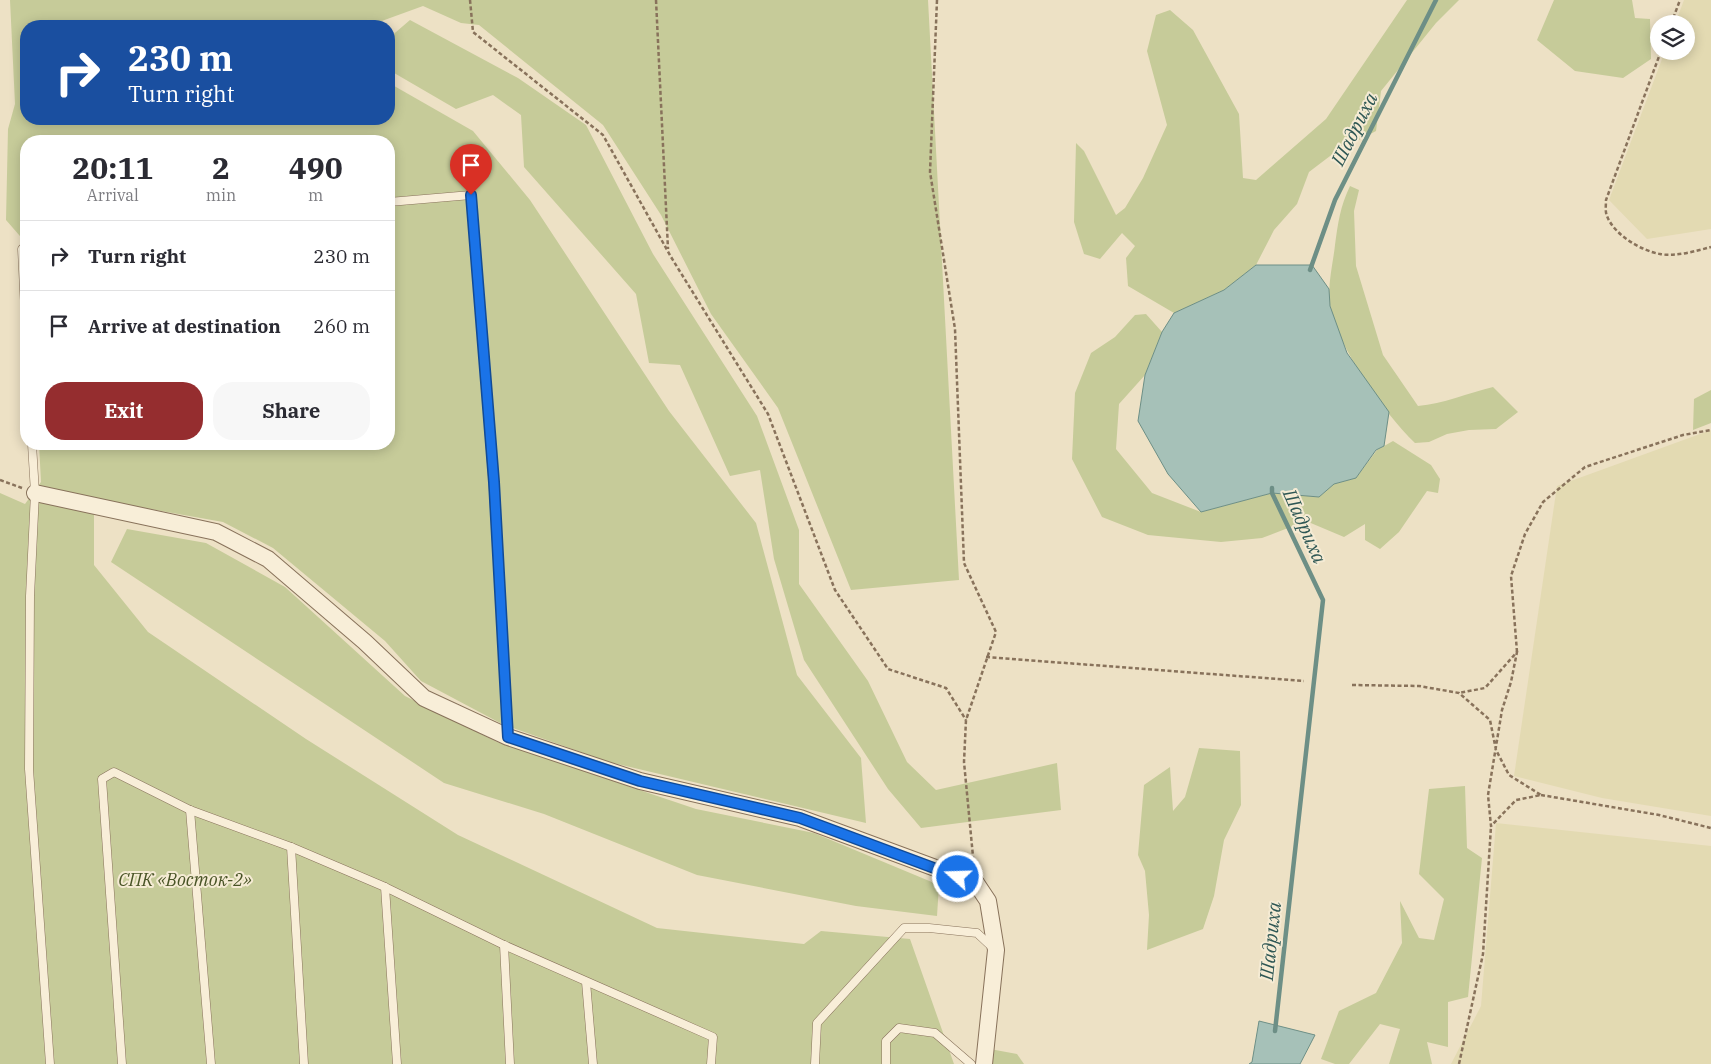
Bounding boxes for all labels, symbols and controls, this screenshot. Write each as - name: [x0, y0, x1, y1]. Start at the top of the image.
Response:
- map controls: [1650, 15, 1695, 60]
- button: layers: [1650, 15, 1695, 60]
- text: 230 m: [128, 35, 233, 81]
- icon: right: [45, 40, 110, 105]
- text: Turn right: [128, 79, 235, 108]
- water label: Шадриха: [1325, 88, 1383, 170]
- pin: [450, 144, 492, 195]
- text: 20:11: [72, 148, 153, 187]
- text: 2: [212, 148, 230, 187]
- text: 490: [289, 148, 343, 187]
- icon: arrive: [457, 151, 485, 179]
- text: Arrival: [87, 185, 139, 205]
- text: min: [206, 185, 236, 205]
- text: m: [308, 185, 323, 205]
- icon: right: [45, 242, 73, 270]
- text: Turn right: [88, 244, 186, 268]
- text: 230 m: [313, 244, 370, 268]
- icon: arrive: [45, 312, 73, 340]
- text: Arrive at destination: [88, 314, 281, 338]
- text: 260 m: [313, 314, 370, 338]
- button: Exit: [45, 382, 203, 440]
- button: Share: [213, 382, 370, 440]
- water label: Шадриха: [1278, 484, 1332, 568]
- position arrow: [931, 850, 983, 902]
- park label: СПК «Восток-2»: [118, 868, 252, 891]
- water label: Шадриха: [1254, 900, 1286, 982]

